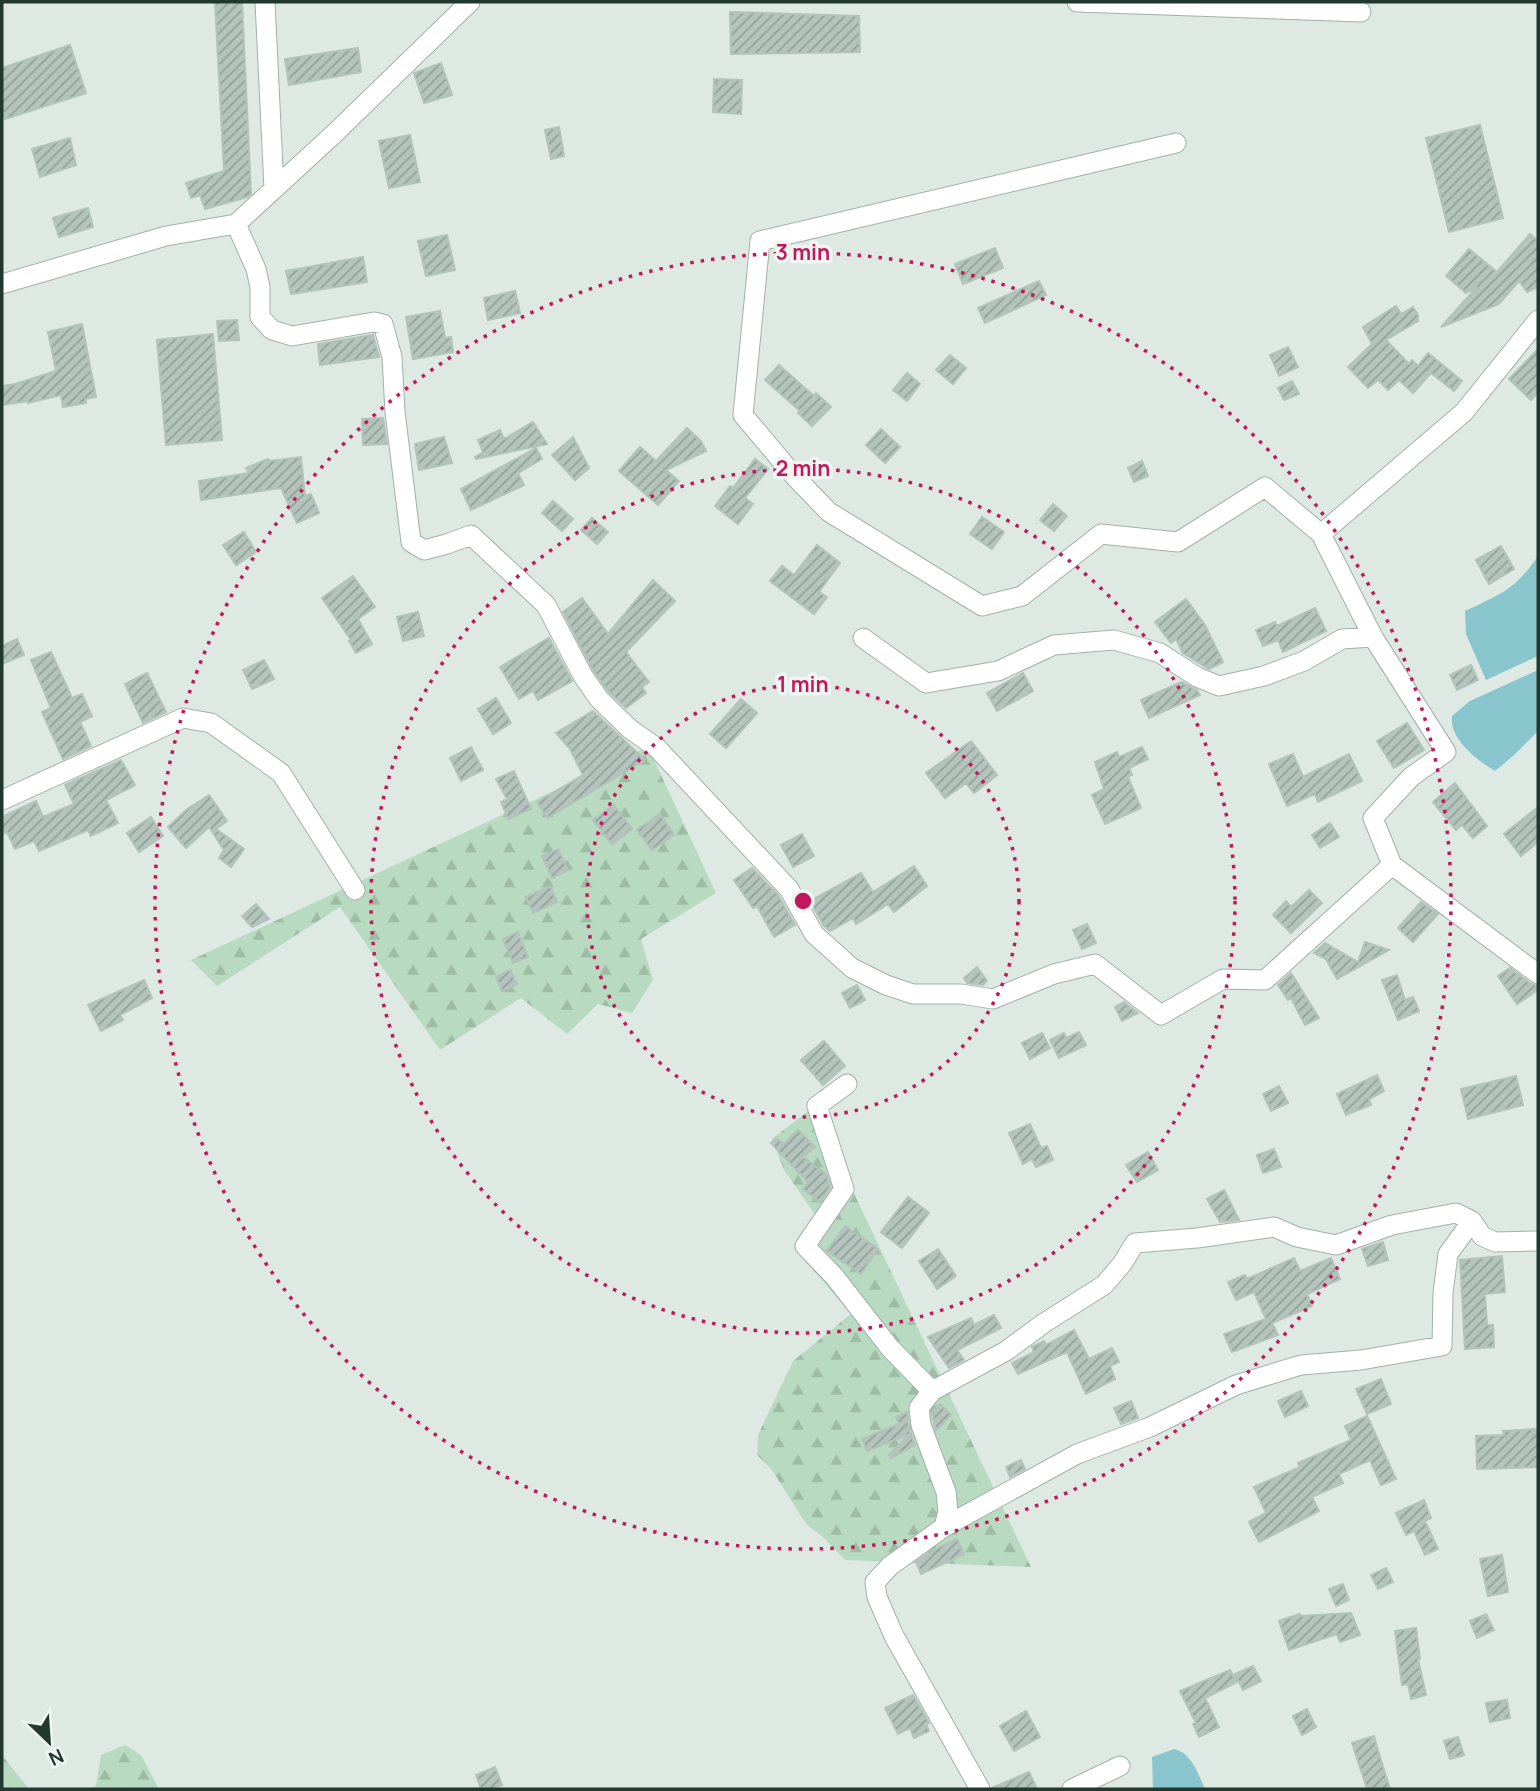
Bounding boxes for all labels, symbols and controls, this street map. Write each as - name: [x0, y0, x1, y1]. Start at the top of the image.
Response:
- text: 3 min: [776, 238, 830, 266]
- text: 2 min: [776, 454, 830, 482]
- text: 1 min: [777, 670, 829, 698]
- centre of rings: [791, 889, 815, 913]
- north arrow: [14, 1707, 84, 1777]
- text: N: [45, 1743, 68, 1772]

